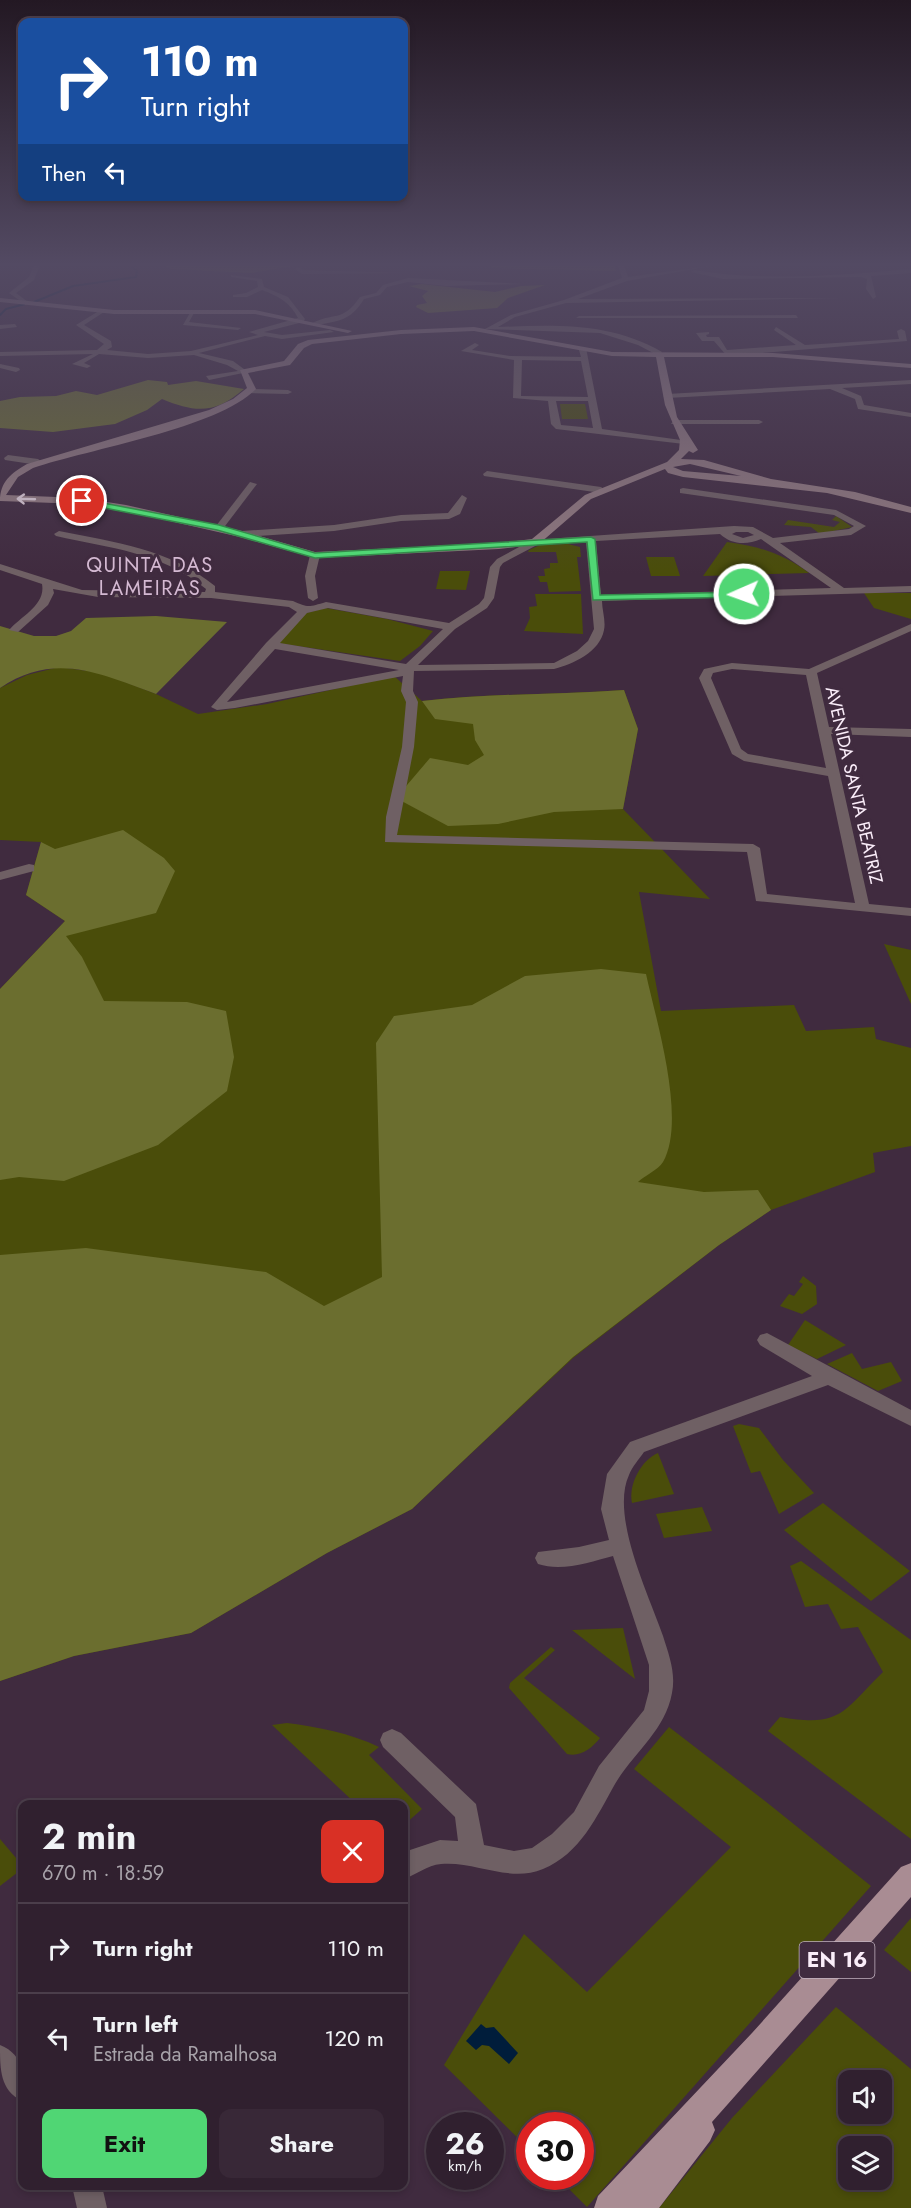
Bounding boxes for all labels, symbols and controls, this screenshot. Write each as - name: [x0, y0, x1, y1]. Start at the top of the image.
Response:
- text: 110 m: [141, 31, 259, 92]
- icon: right: [42, 42, 120, 120]
- text: Turn right: [141, 87, 249, 126]
- icon: left: [99, 156, 132, 189]
- text: Then: [42, 157, 87, 189]
- pin: [56, 475, 107, 526]
- icon: arrive: [65, 484, 98, 517]
- one-way arrow: [16, 493, 36, 504]
- district label: QUINTA DAS LAMEIRAS: [86, 551, 214, 603]
- position arrow: [712, 562, 776, 626]
- street label: AVENIDA SANTA BEATRIZ: [819, 684, 889, 887]
- text: 2 min: [42, 1810, 137, 1862]
- button: close: [321, 1820, 384, 1883]
- text: 670 m · 18:59: [42, 1859, 164, 1888]
- icon: right: [42, 1932, 75, 1965]
- text: Turn right: [93, 1932, 193, 1964]
- text: 110 m: [327, 1932, 384, 1964]
- road number: EN 16: [800, 1942, 874, 1978]
- text: Turn left: [93, 2008, 178, 2040]
- icon: left: [42, 2022, 75, 2055]
- text: 120 m: [325, 2022, 384, 2054]
- text: Estrada da Ramalhosa: [93, 2040, 277, 2069]
- map controls: [838, 2070, 892, 2190]
- button: sound: [838, 2070, 892, 2124]
- button: Exit: [42, 2109, 207, 2178]
- button: Share: [219, 2109, 384, 2178]
- speed limit sign: 30: [516, 2112, 594, 2190]
- text: 26: [445, 2122, 485, 2165]
- button: layers: [838, 2136, 892, 2190]
- text: km/h: [448, 2155, 482, 2177]

